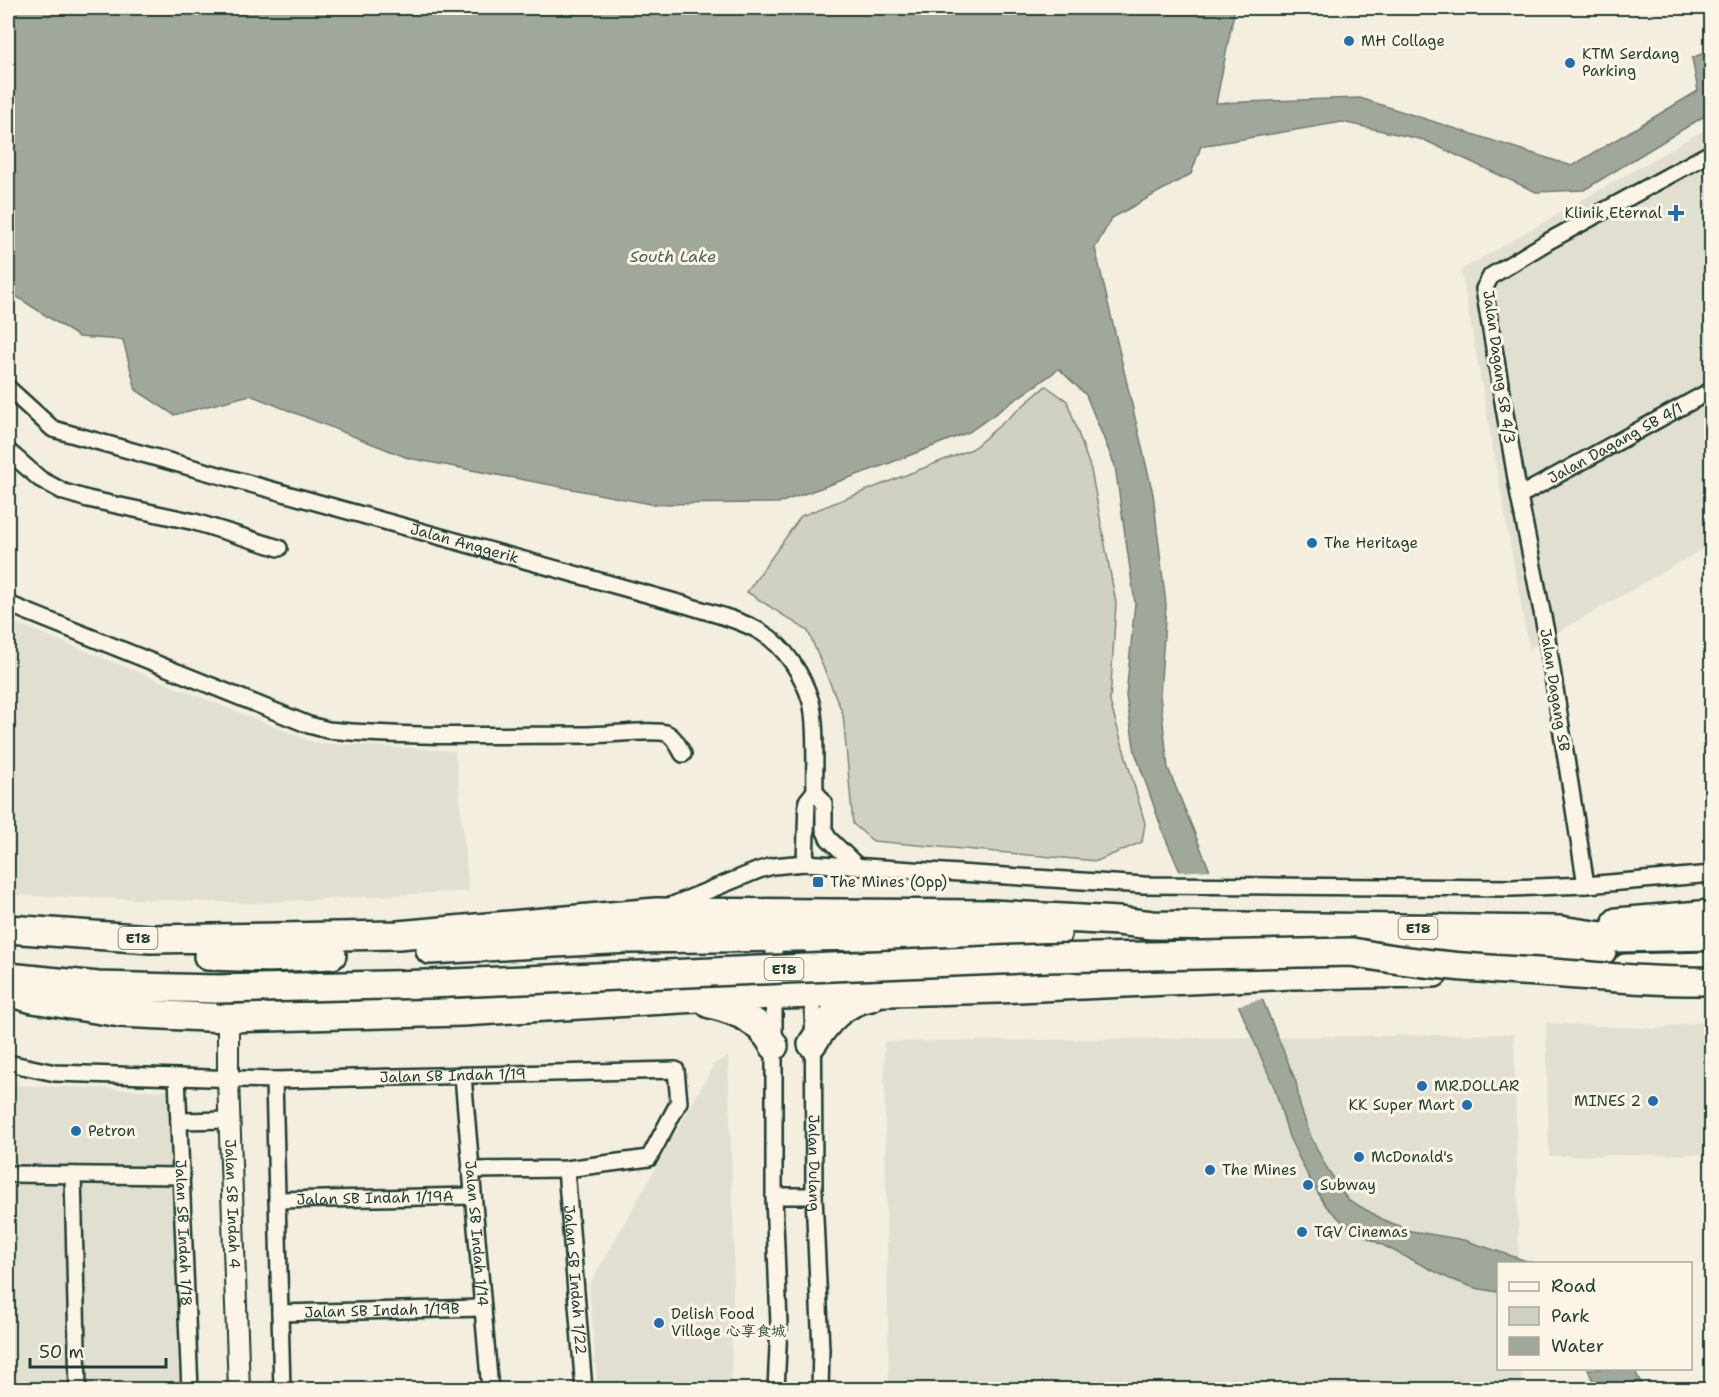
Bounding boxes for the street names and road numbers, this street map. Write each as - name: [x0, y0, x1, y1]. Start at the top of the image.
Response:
- street label: Jalan Dagang SB 4/3: [1478, 289, 1520, 445]
- street label: Jalan Dagang SB 4/1: [1544, 398, 1686, 488]
- street label: Jalan Anggerik: [408, 519, 521, 568]
- street label: Jalan Dagang SB: [1535, 627, 1575, 753]
- road number: E18: [1398, 917, 1438, 939]
- road number: E18: [118, 927, 158, 949]
- road number: E18: [764, 958, 804, 980]
- street label: Jalan SB Indah 1/19: [379, 1064, 526, 1087]
- street label: Jalan Dulang: [804, 1114, 825, 1212]
- street label: Jalan SB Indah 4: [220, 1139, 245, 1269]
- street label: Jalan SB Indah 1/18: [170, 1159, 197, 1307]
- street label: Jalan SB Indah 1/14: [460, 1160, 493, 1307]
- street label: Jalan SB Indah 1/19A: [296, 1186, 454, 1210]
- street label: Jalan SB Indah 1/22: [559, 1204, 591, 1355]
- street label: Jalan SB Indah 1/19B: [304, 1299, 460, 1322]

